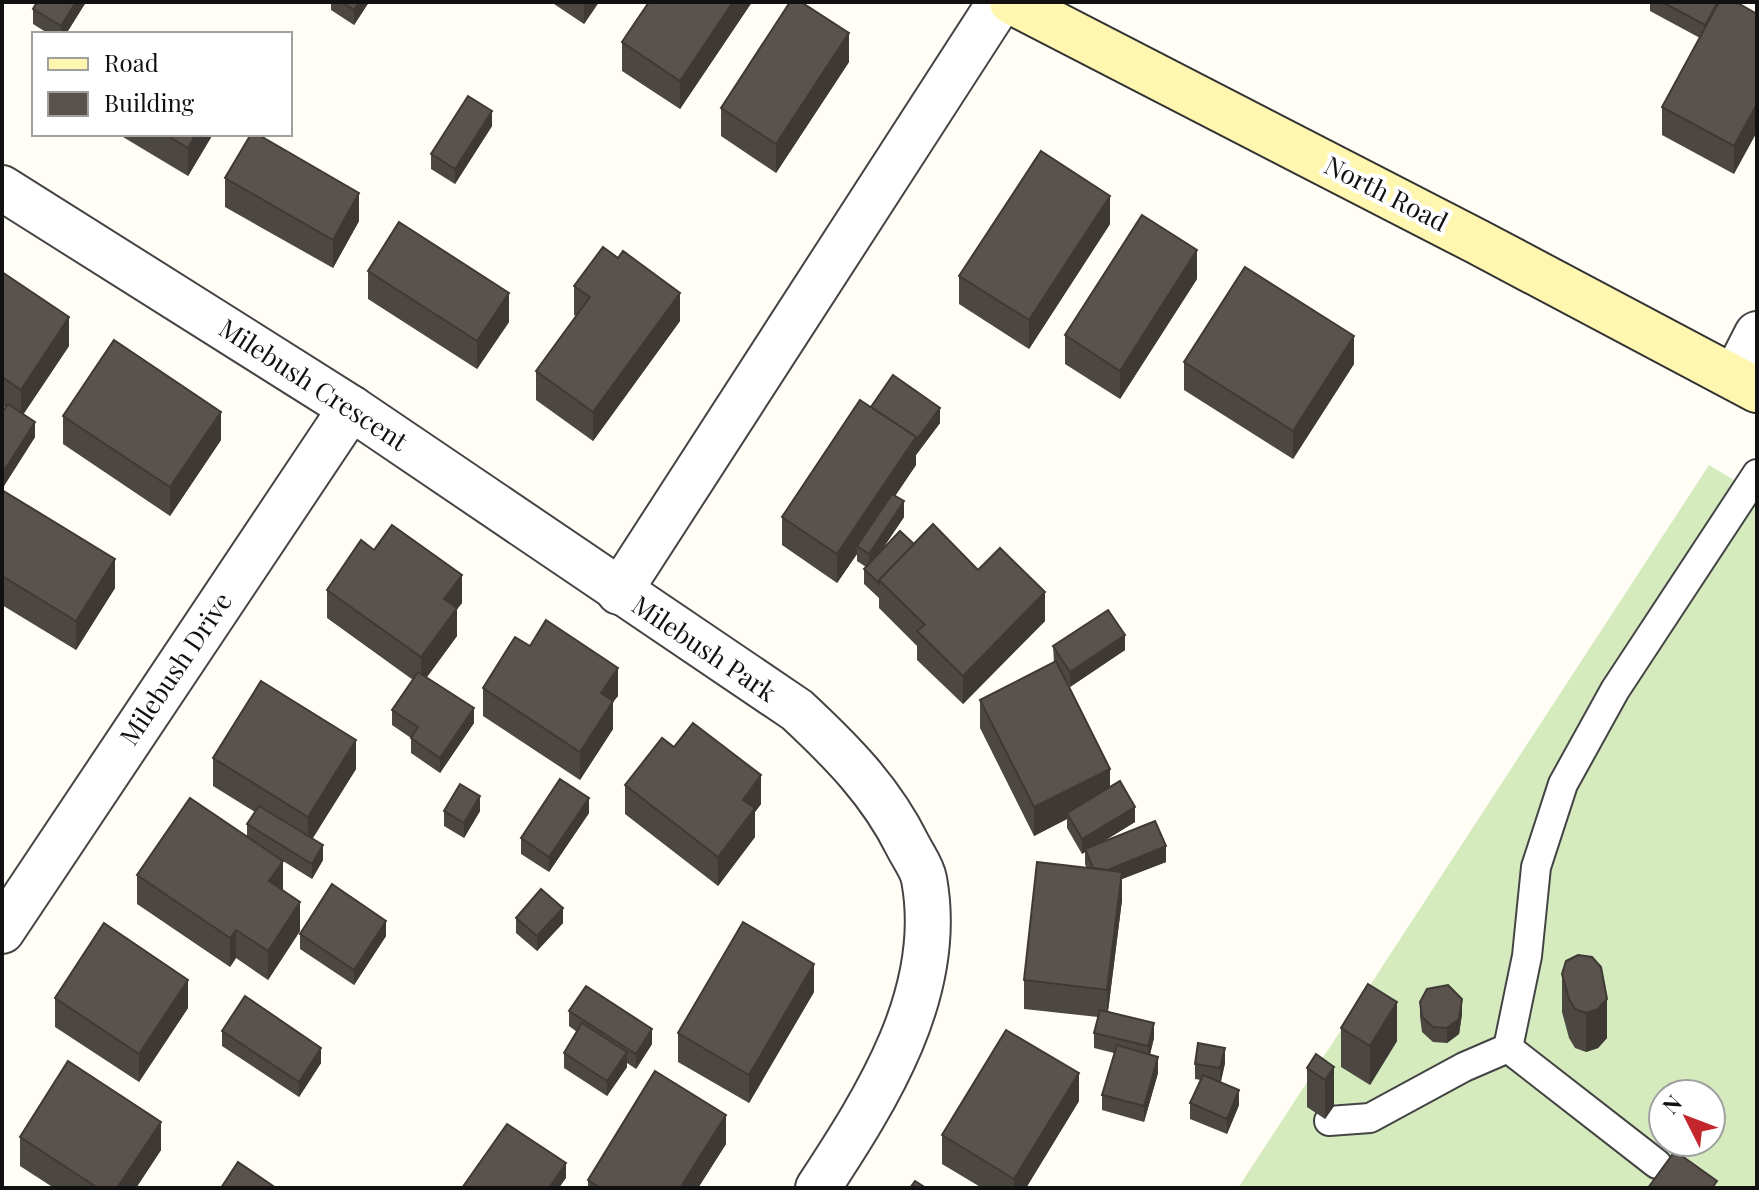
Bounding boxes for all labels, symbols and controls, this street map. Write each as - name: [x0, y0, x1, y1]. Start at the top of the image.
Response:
- legend: [32, 32, 292, 136]
- text: Road: [104, 46, 159, 78]
- text: Building: [104, 86, 195, 118]
- street label: North Road: [1319, 147, 1454, 239]
- street label: Milebush Crescent: [213, 310, 415, 458]
- street label: Milebush Drive: [111, 585, 239, 751]
- street label: Milebush Park: [626, 587, 784, 709]
- north arrow: [1647, 1078, 1727, 1158]
- text: N: [1655, 1088, 1688, 1120]

